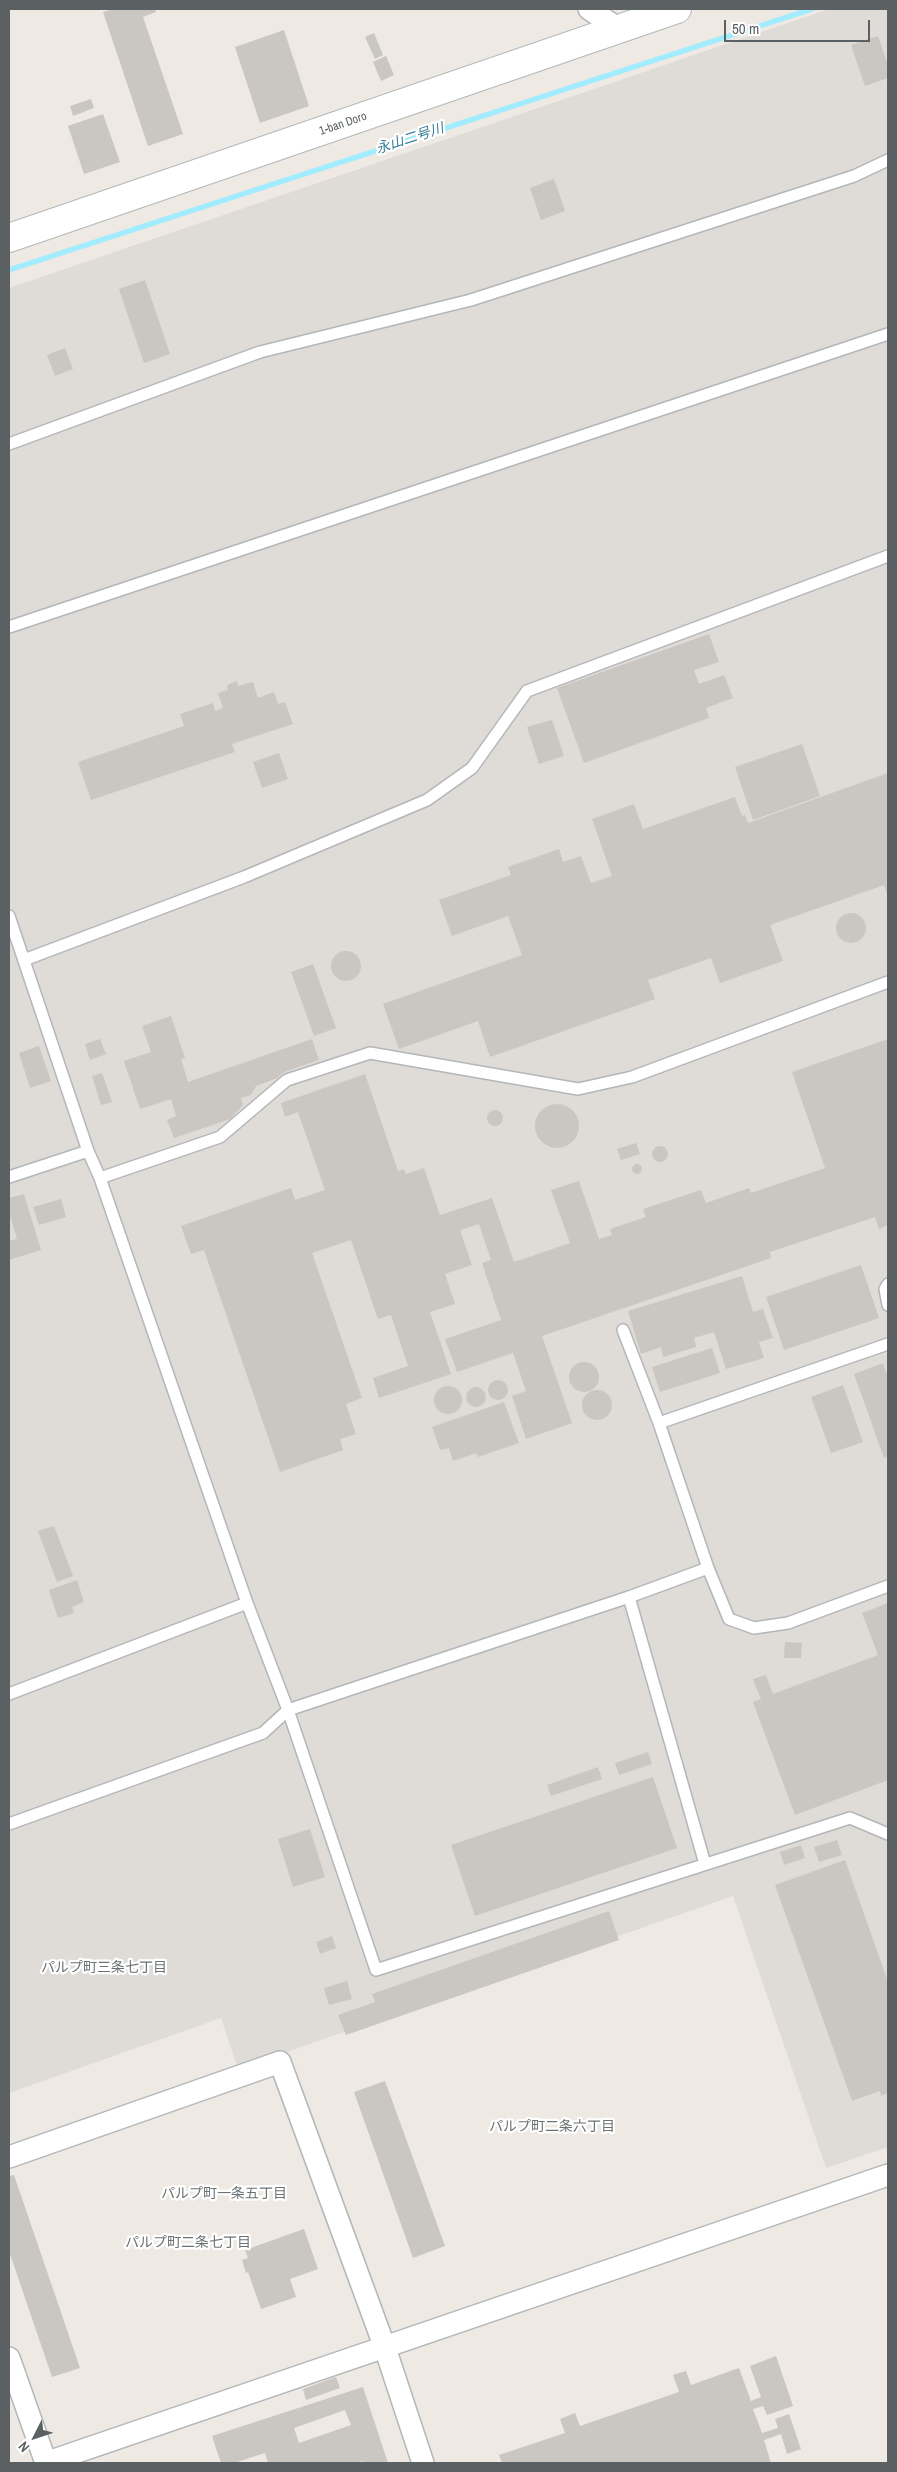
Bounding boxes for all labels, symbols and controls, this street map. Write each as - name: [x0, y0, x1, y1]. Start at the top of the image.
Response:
- scale bar: [727, 10, 873, 42]
- text: 50 m: [732, 18, 759, 39]
- street label: 1-ban Doro: [317, 109, 369, 139]
- water label: 永山二号川: [374, 120, 446, 158]
- district label: パルプ町三条七丁目: [41, 1960, 167, 1976]
- district label: パルプ町二条六丁目: [489, 2119, 615, 2135]
- district label: パルプ町一条五丁目: [161, 2186, 287, 2202]
- district label: パルプ町二条七丁目: [125, 2235, 251, 2251]
- north arrow: [10, 2412, 60, 2462]
- text: N: [14, 2438, 33, 2456]

